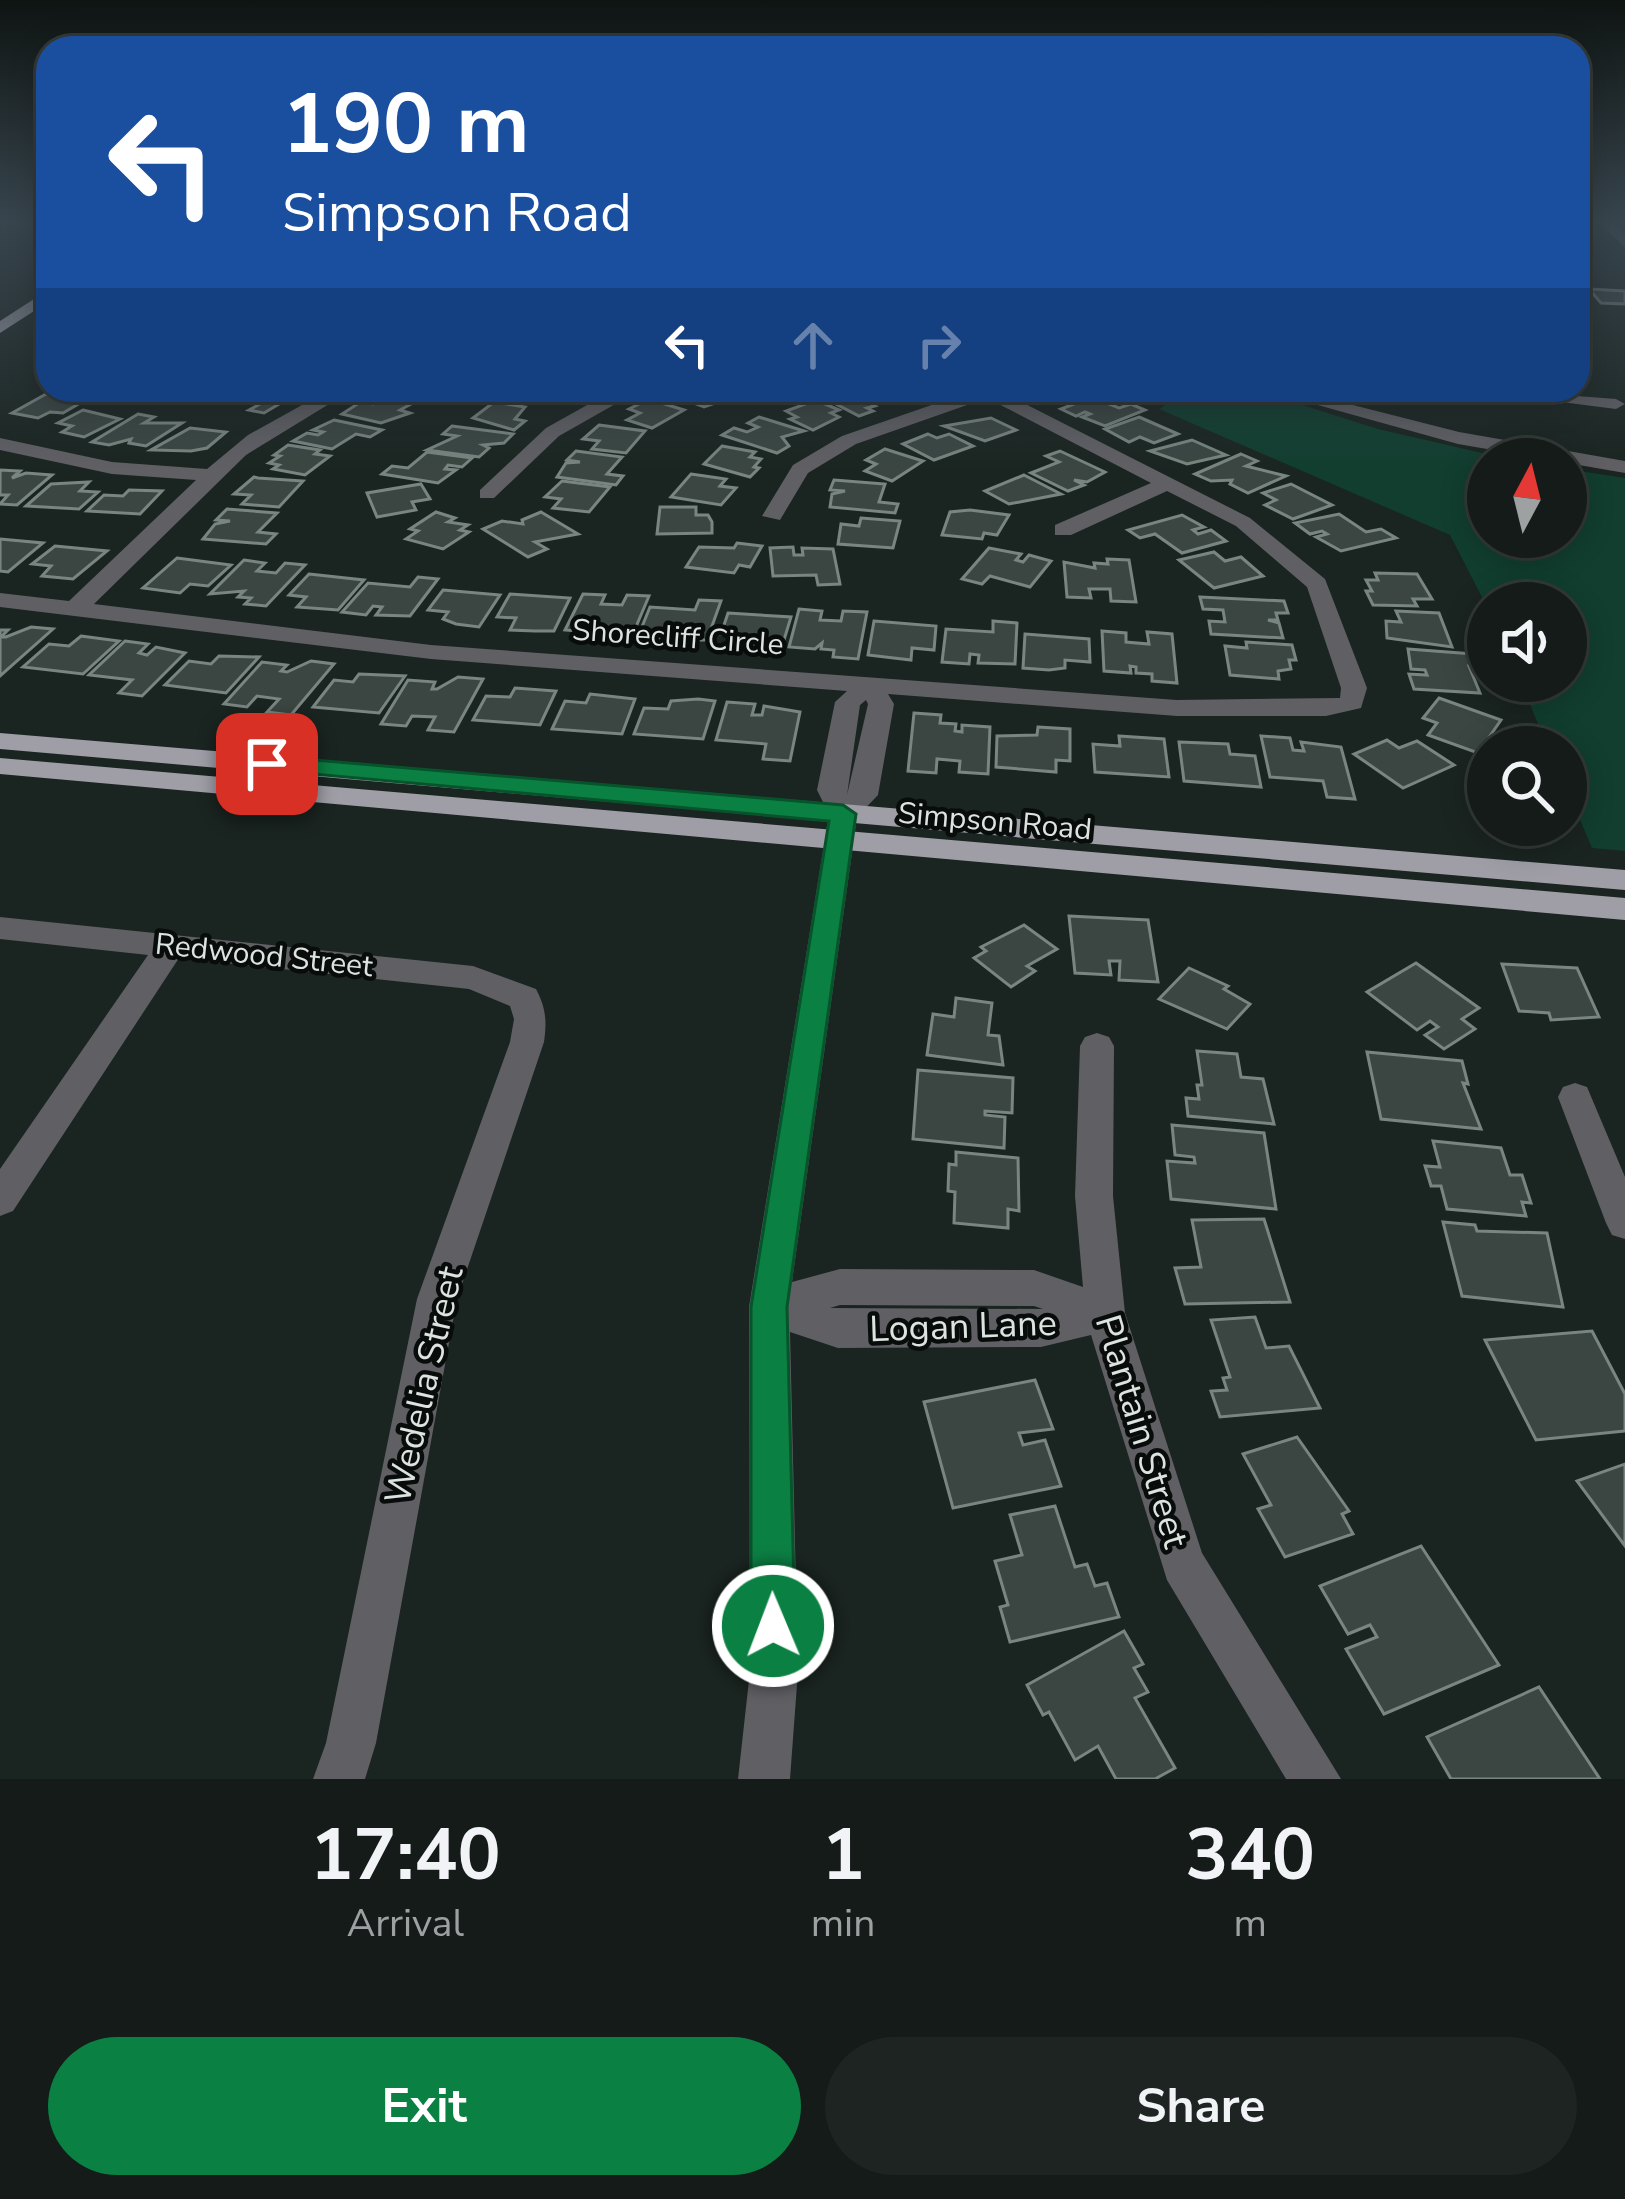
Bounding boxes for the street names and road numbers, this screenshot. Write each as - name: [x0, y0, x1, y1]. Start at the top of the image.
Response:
- street label: Shorecliff Circle: [571, 610, 785, 665]
- street label: Simpson Road: [896, 793, 1093, 850]
- street label: Redwood Street: [153, 924, 375, 987]
- street label: Wedelia Street: [373, 1261, 476, 1509]
- street label: Logan Lane: [869, 1299, 1058, 1354]
- street label: Plantain Street: [1083, 1309, 1200, 1554]

